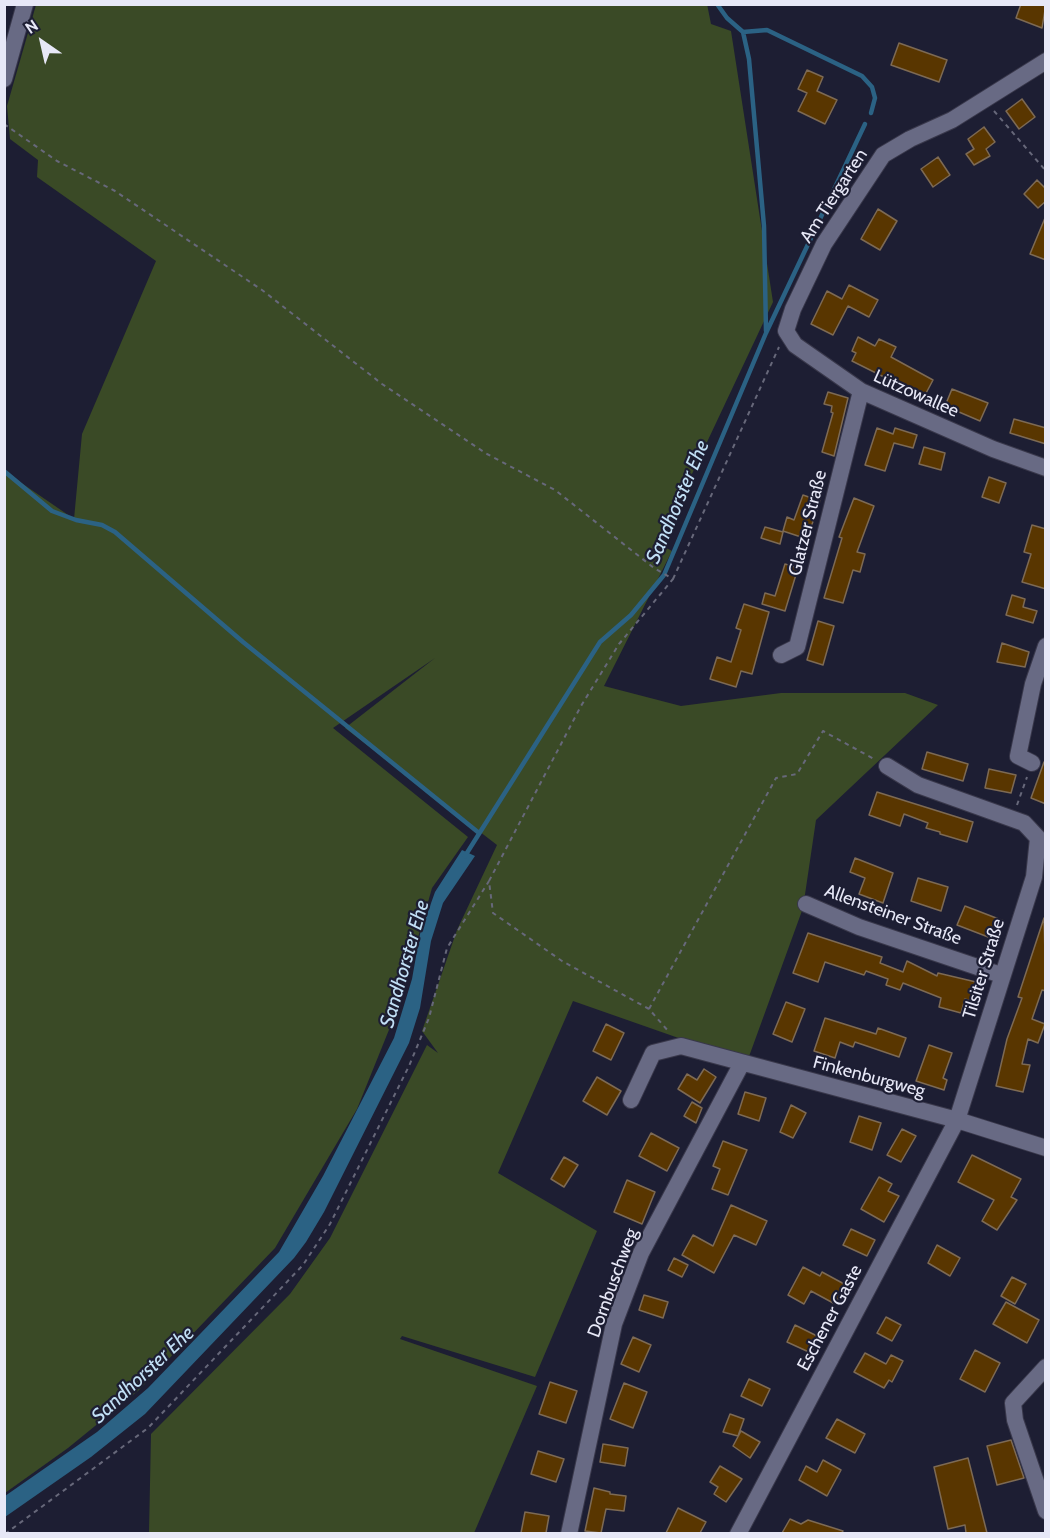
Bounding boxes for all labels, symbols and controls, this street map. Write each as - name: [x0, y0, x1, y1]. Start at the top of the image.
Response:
- north arrow: [12, 12, 72, 72]
- text: N: [22, 16, 42, 38]
- street label: Am Tiergarten: [796, 145, 872, 247]
- street label: Lützowallee: [870, 366, 962, 422]
- water label: Sandhorster Ehe: [641, 437, 715, 567]
- street label: Glatzer Straße: [784, 468, 832, 578]
- street label: Allensteiner Straße: [822, 880, 964, 950]
- water label: Sandhorster Ehe: [375, 897, 435, 1031]
- street label: Tilsiter Straße: [959, 916, 1009, 1022]
- street label: Finkenburgweg: [811, 1052, 927, 1102]
- street label: Dornbuschweg: [583, 1226, 643, 1340]
- street label: Eschener Gaste: [793, 1261, 867, 1375]
- water label: Sandhorster Ehe: [87, 1321, 199, 1429]

